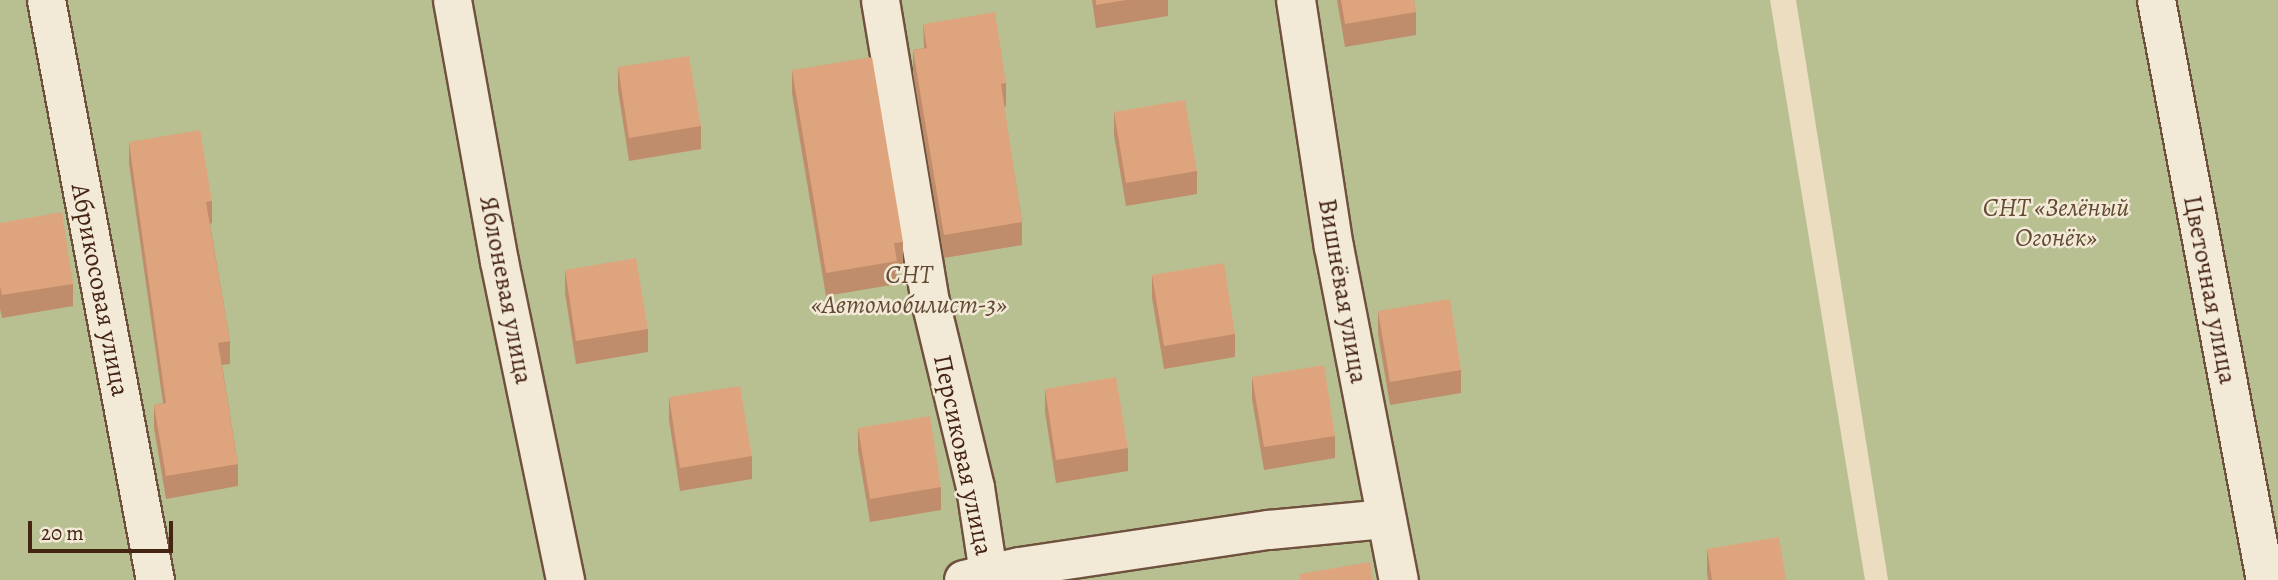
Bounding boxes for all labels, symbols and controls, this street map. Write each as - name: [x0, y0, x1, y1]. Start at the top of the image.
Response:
- street label: Абрикосовая улица: [64, 181, 136, 399]
- park label: СНТ «Зелёный Огонёк»: [1983, 192, 2129, 254]
- street label: Яблоневая улица: [472, 193, 540, 387]
- street label: Цветочная улица: [2176, 193, 2244, 387]
- street label: Вишнёвая улица: [1311, 196, 1375, 386]
- park label: СНТ «Автомобилист-3»: [811, 259, 1007, 320]
- street label: Персиковая улица: [926, 352, 1000, 558]
- scale bar: [32, 506, 177, 550]
- text: 20 m: [41, 519, 84, 547]

